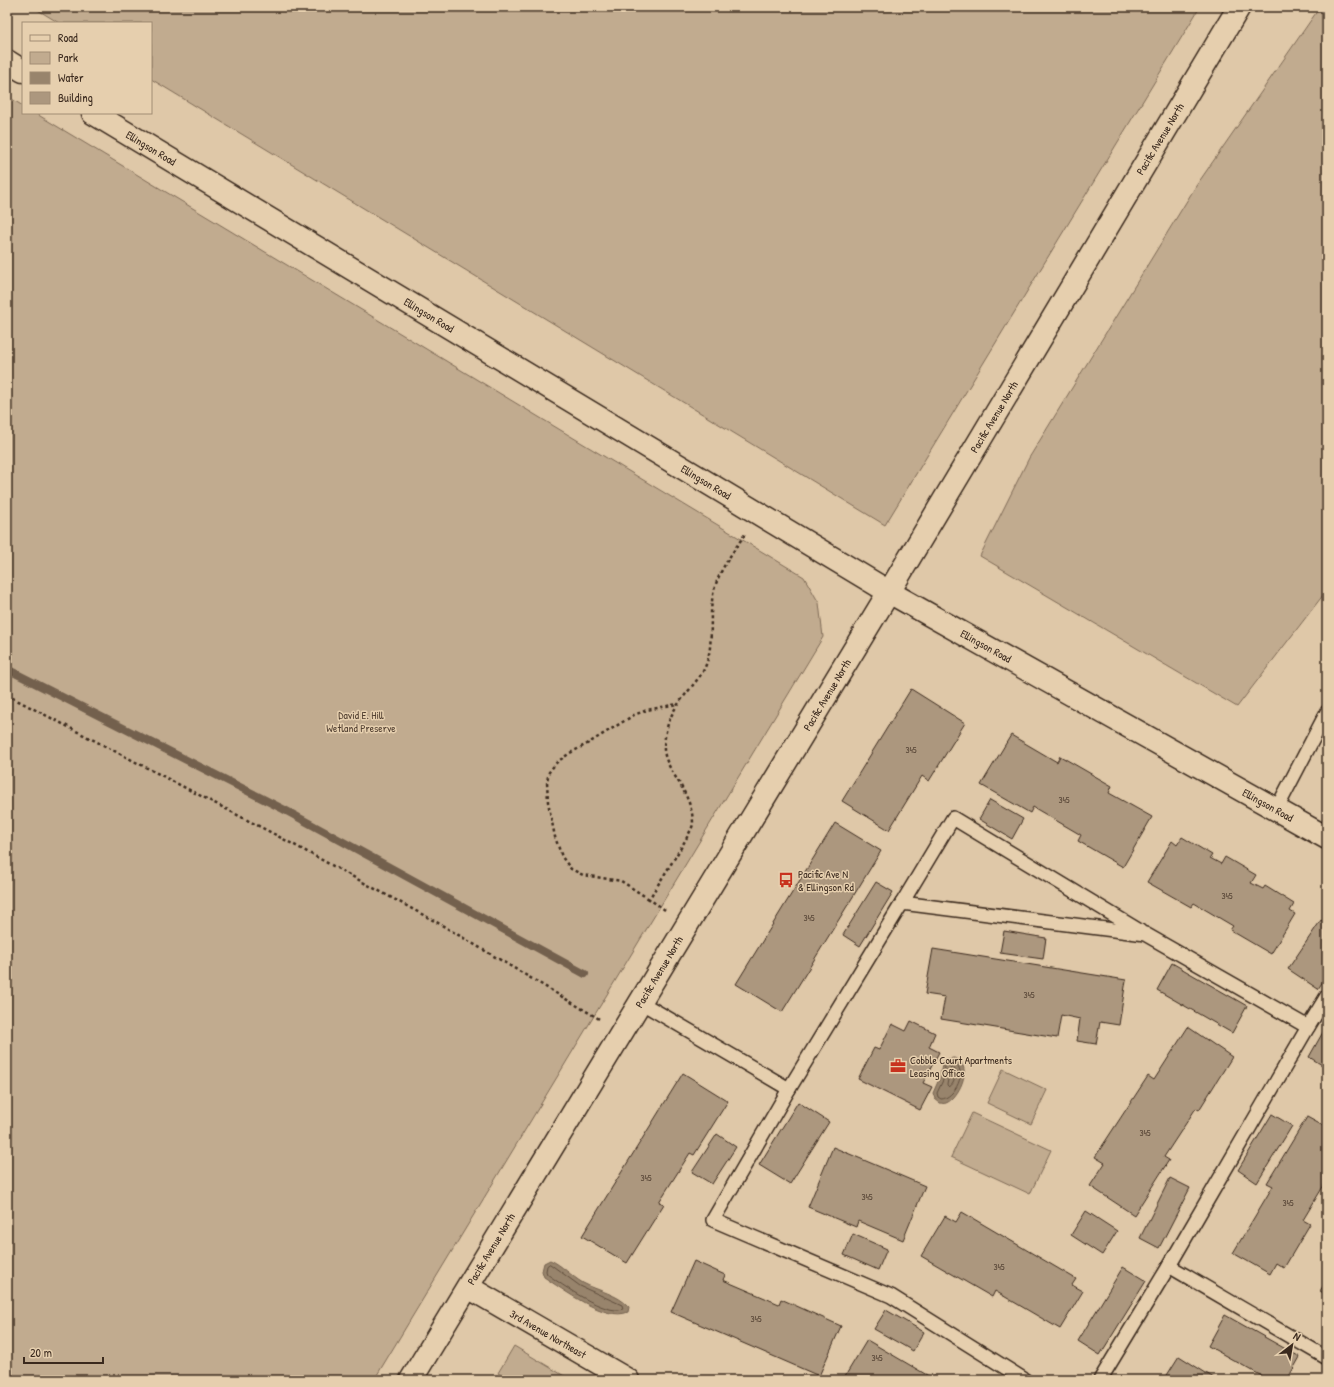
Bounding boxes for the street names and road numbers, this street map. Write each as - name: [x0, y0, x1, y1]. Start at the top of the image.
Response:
- street label: Pacific Avenue North: [1133, 100, 1187, 177]
- street label: Ellingson Road: [123, 128, 179, 169]
- street label: Ellingson Road: [401, 295, 457, 336]
- street label: Pacific Avenue North: [967, 378, 1021, 455]
- street label: Ellingson Road: [678, 462, 734, 503]
- street label: Ellingson Road: [958, 626, 1015, 666]
- street label: Pacific Avenue North: [800, 656, 854, 733]
- street label: Ellingson Road: [1240, 785, 1297, 825]
- street label: Pacific Avenue North: [632, 933, 686, 1010]
- street label: Pacific Avenue North: [464, 1210, 518, 1287]
- street label: 3rd Avenue Northeast: [507, 1306, 589, 1362]

